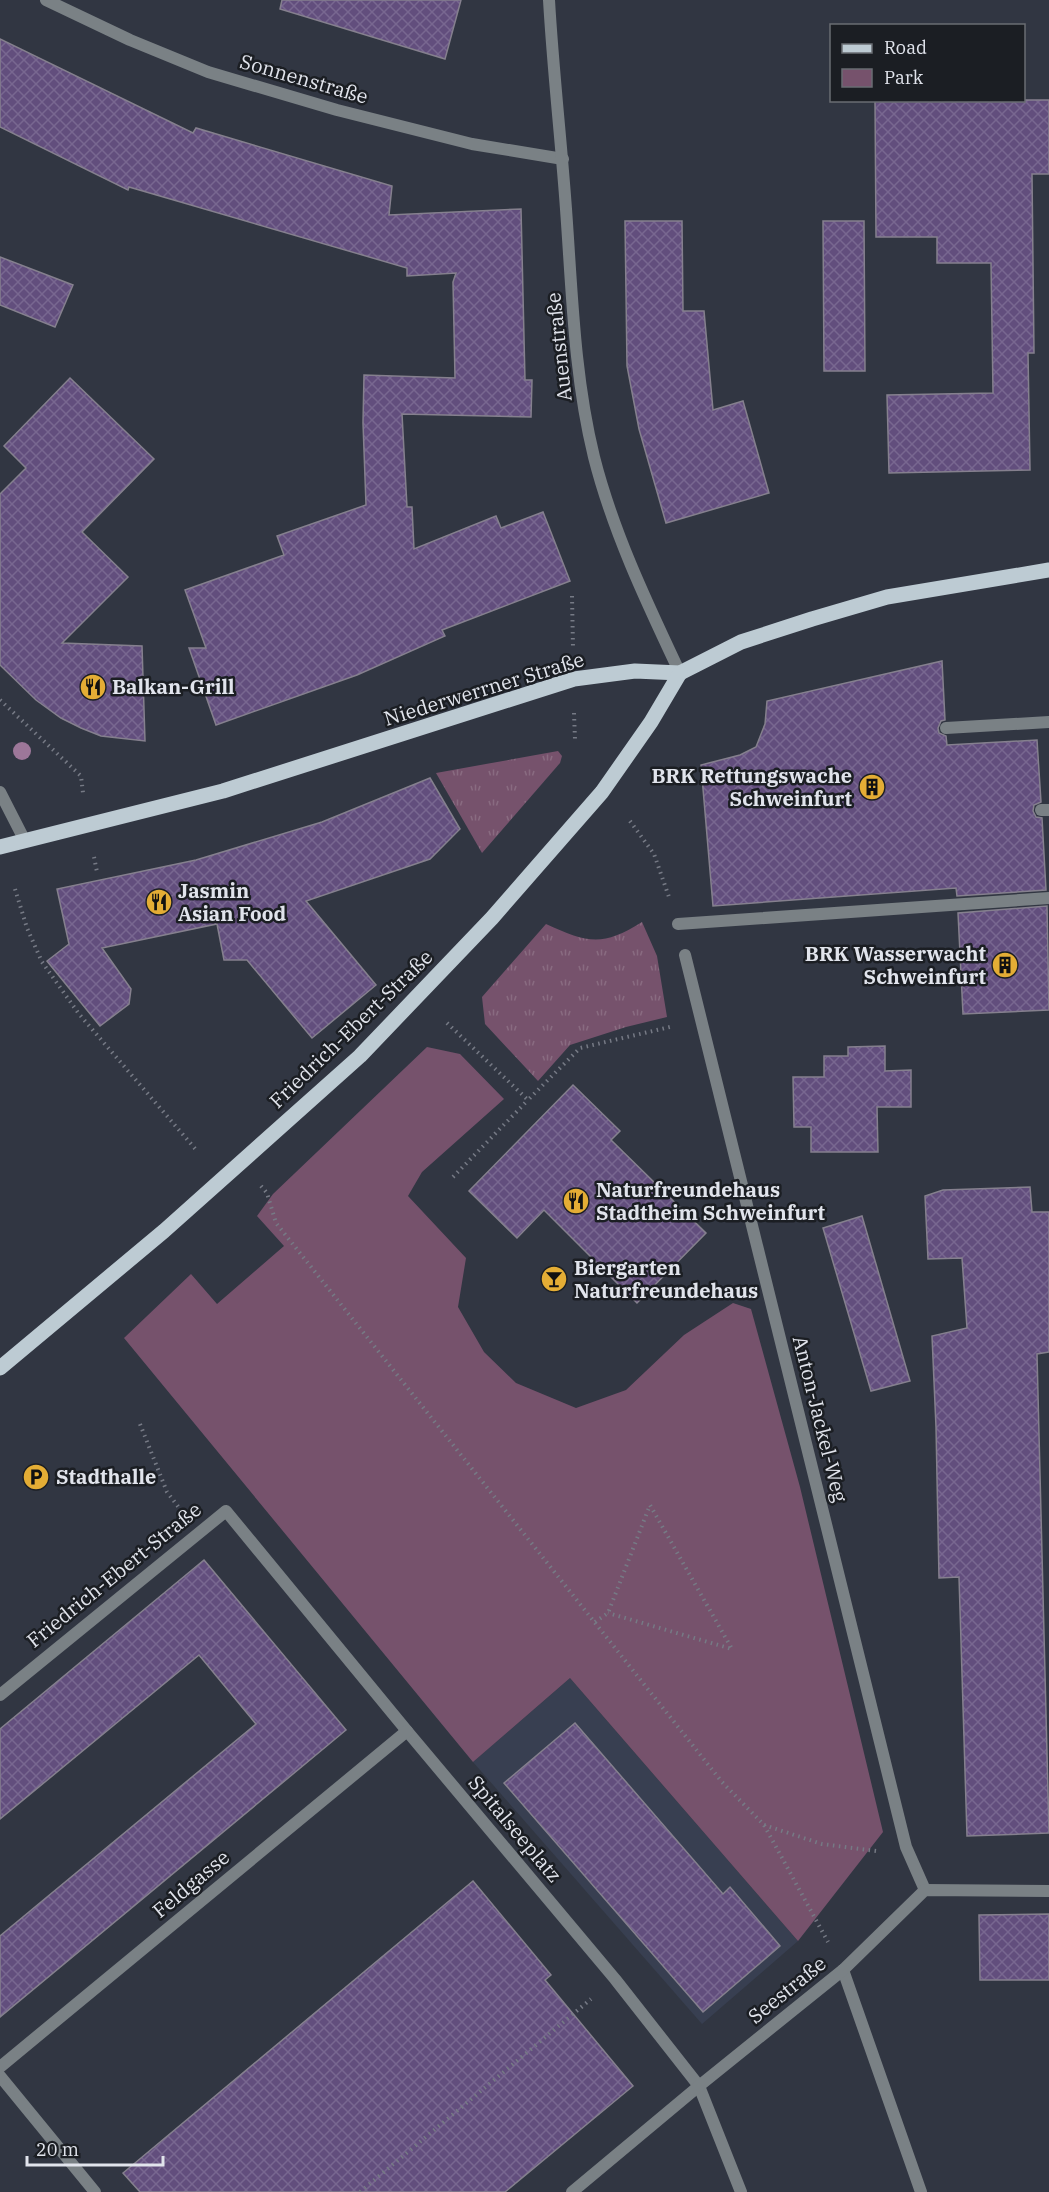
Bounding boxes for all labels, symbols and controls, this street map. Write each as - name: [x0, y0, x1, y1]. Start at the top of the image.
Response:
- legend: [830, 24, 1025, 102]
- text: Road: [884, 36, 927, 59]
- street label: Sonnenstraße: [237, 47, 371, 110]
- text: Park: [884, 66, 924, 89]
- street label: Auenstraße: [539, 291, 578, 403]
- street label: Niederwerrner Straße: [380, 645, 587, 732]
- restaurant icon: Balkan-Grill: [78, 672, 108, 702]
- place label: Balkan-Grill: [112, 673, 235, 700]
- place label: BRK Rettungswache Schweinfurt: [651, 762, 853, 812]
- building icon: BRK Rettungswache Schweinfurt: [857, 772, 887, 802]
- place label: Jasmin Asian Food: [178, 877, 287, 927]
- restaurant icon: Jasmin Asian Food: [144, 887, 174, 917]
- place label: BRK Wasserwacht Schweinfurt: [805, 940, 987, 990]
- street label: Friedrich-Ebert-Straße: [263, 944, 438, 1114]
- building icon: BRK Wasserwacht Schweinfurt: [990, 950, 1020, 980]
- place label: Naturfreundehaus Stadtheim Schweinfurt: [596, 1176, 826, 1226]
- restaurant icon: Naturfreundehaus Stadtheim Schweinfurt: [561, 1186, 591, 1216]
- place label: Biergarten Naturfreundehaus: [574, 1254, 758, 1304]
- bar icon: Biergarten Naturfreundehaus: [539, 1264, 569, 1294]
- street label: Anton-Jackel-Weg: [787, 1333, 854, 1505]
- parking icon: Stadthalle: [21, 1462, 51, 1492]
- place label: Stadthalle: [56, 1463, 156, 1490]
- street label: Friedrich-Ebert-Straße: [21, 1496, 207, 1653]
- street label: Spitalseeplatz: [463, 1770, 568, 1888]
- street label: Feldgasse: [147, 1844, 235, 1924]
- street label: Seestraße: [742, 1950, 831, 2029]
- scale bar: [27, 2129, 164, 2167]
- text: 20 m: [36, 2138, 79, 2161]

